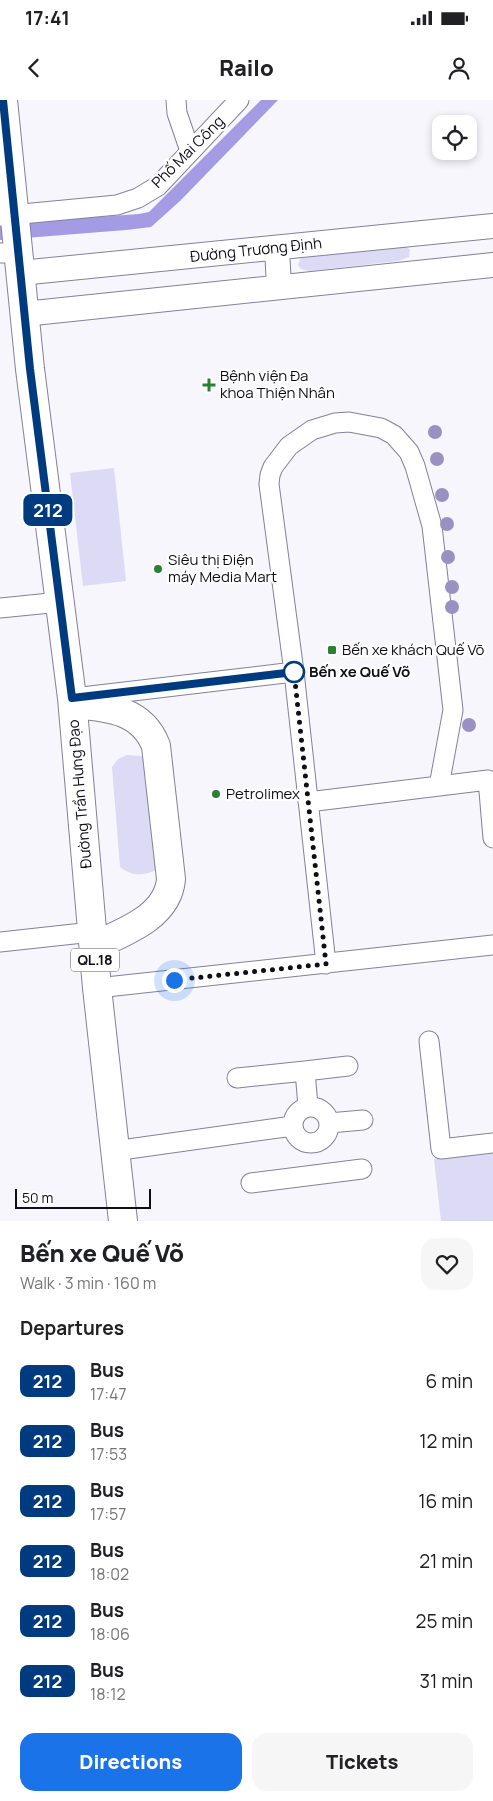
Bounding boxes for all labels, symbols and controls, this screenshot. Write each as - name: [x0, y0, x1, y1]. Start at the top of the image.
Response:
- text: 17:41: [25, 5, 70, 31]
- text: Railo: [219, 53, 274, 83]
- icon: back: [20, 54, 48, 82]
- icon: person: [445, 54, 473, 82]
- street label: Phố Mai Công: [147, 111, 229, 193]
- map controls: [432, 115, 477, 160]
- button: locate: [432, 115, 477, 160]
- street label: Đường Trương Định: [189, 232, 323, 267]
- place label: Bệnh viện Đa khoa Thiện Nhân: [220, 365, 335, 403]
- marker: Bệnh viện Đa khoa Thiện Nhân: [202, 378, 216, 392]
- line badge: 212: [19, 494, 77, 526]
- text: 212: [33, 498, 63, 522]
- place label: Siêu thị Điện máy Media Mart: [168, 549, 277, 587]
- marker: Siêu thị Điện máy Media Mart: [152, 563, 164, 575]
- place label: Bến xe khách Quế Võ: [342, 639, 485, 660]
- marker: Bến xe khách Quế Võ: [326, 644, 338, 656]
- marker: Bến xe Quế Võ: [283, 661, 305, 683]
- place label: Bến xe Quế Võ: [309, 661, 410, 682]
- street label: Đường Trần Hưng Đạo: [63, 719, 96, 869]
- place label: Petrolimex: [226, 783, 300, 804]
- marker: Petrolimex: [210, 788, 222, 800]
- road number: QL.18: [71, 948, 119, 972]
- your location: [162, 968, 187, 993]
- scale bar: [15, 1186, 151, 1209]
- text: 50 m: [22, 1188, 53, 1207]
- text: Bến xe Quế Võ: [20, 1236, 184, 1269]
- button: heart: [421, 1238, 473, 1290]
- text: Walk · 3 min · 160 m: [20, 1272, 156, 1294]
- text: Departures: [20, 1315, 124, 1341]
- text: Bus: [90, 1357, 124, 1383]
- text: 6 min: [426, 1368, 473, 1394]
- text: 212: [33, 1369, 62, 1393]
- text: 17:47: [90, 1383, 127, 1405]
- text: Bus: [90, 1417, 124, 1443]
- text: 12 min: [419, 1428, 473, 1454]
- text: 212: [33, 1429, 62, 1453]
- text: 17:53: [90, 1443, 127, 1465]
- text: Bus: [90, 1477, 124, 1503]
- text: 16 min: [418, 1488, 473, 1514]
- text: 212: [33, 1489, 62, 1513]
- text: 17:57: [90, 1503, 126, 1525]
- text: Bus: [90, 1537, 124, 1563]
- text: 21 min: [419, 1548, 473, 1574]
- text: 212: [33, 1549, 62, 1573]
- text: 18:02: [90, 1563, 129, 1585]
- text: Bus: [90, 1597, 124, 1623]
- text: 25 min: [416, 1608, 473, 1634]
- text: 212: [33, 1609, 62, 1633]
- text: 18:06: [90, 1623, 130, 1645]
- text: Bus: [90, 1657, 124, 1683]
- text: 31 min: [419, 1668, 473, 1694]
- text: 212: [33, 1669, 62, 1693]
- text: 18:12: [90, 1683, 126, 1705]
- button: Directions: [20, 1733, 242, 1791]
- button: Tickets: [252, 1733, 473, 1791]

